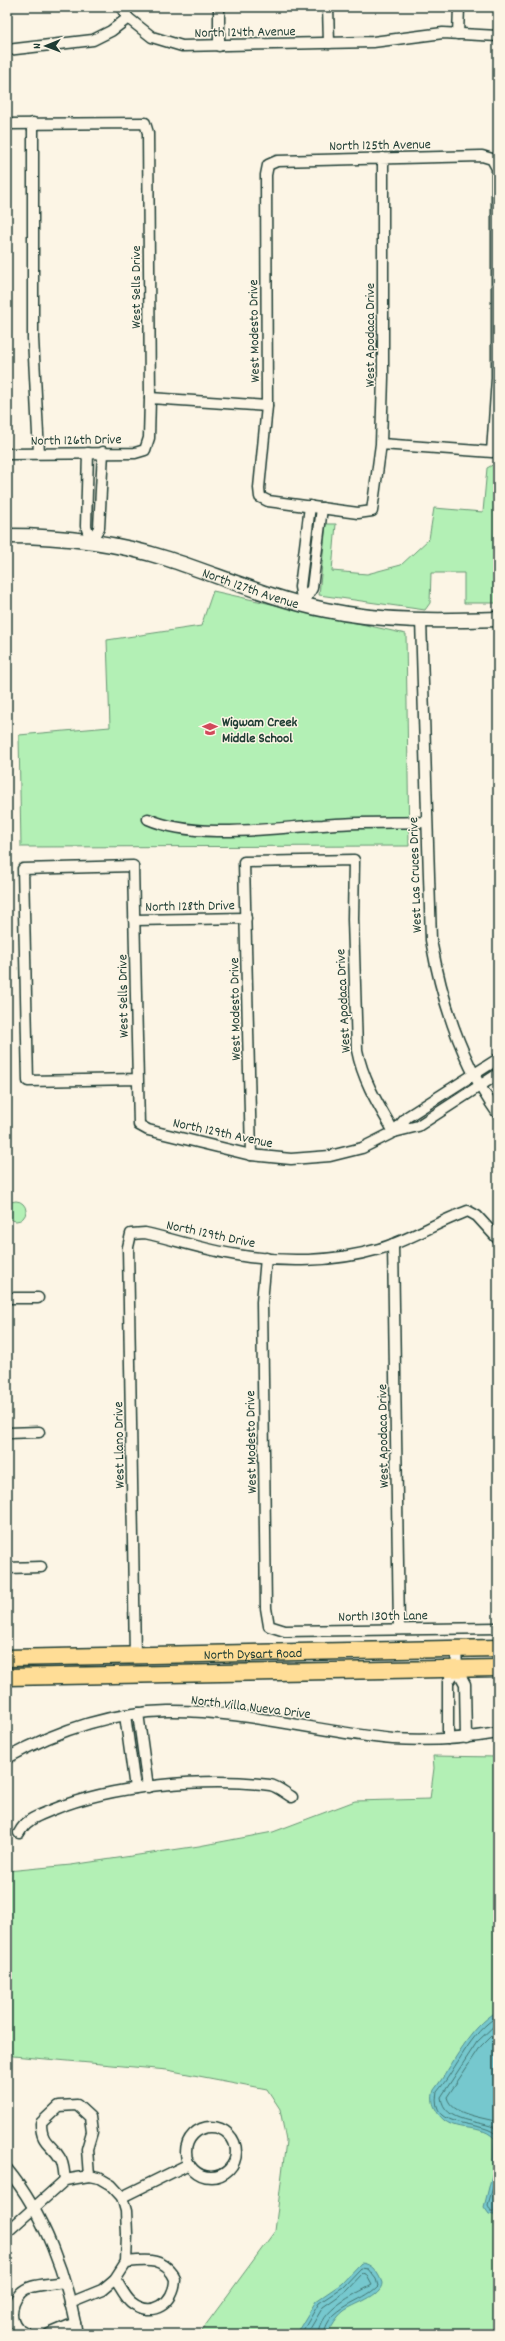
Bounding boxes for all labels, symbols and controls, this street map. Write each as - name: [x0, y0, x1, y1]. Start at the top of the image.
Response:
- street label: North 124th Avenue: [194, 22, 296, 44]
- north arrow: [26, 26, 66, 66]
- text: N: [30, 43, 46, 49]
- street label: North 125th Avenue: [329, 135, 431, 157]
- street label: West Sells Drive: [127, 245, 147, 329]
- street label: West Modesto Drive: [244, 279, 266, 383]
- street label: West Apodaca Drive: [361, 283, 381, 387]
- street label: North 126th Drive: [30, 430, 122, 452]
- street label: North 127th Avenue: [199, 564, 301, 615]
- place label: Wigwam Creek Middle School: [222, 713, 298, 749]
- school or university icon: Wigwam Creek Middle School: [201, 720, 219, 738]
- street label: West Las Cruces Drive: [404, 817, 428, 933]
- street label: North 128th Drive: [145, 896, 235, 918]
- street label: West Apodaca Drive: [331, 948, 357, 1054]
- street label: West Sells Drive: [113, 954, 135, 1038]
- street label: West Modesto Drive: [225, 957, 247, 1061]
- street label: North 129th Avenue: [171, 1114, 274, 1154]
- street label: North 129th Drive: [164, 1216, 257, 1254]
- street label: West Apodaca Drive: [373, 1384, 395, 1488]
- street label: West Modesto Drive: [241, 1390, 263, 1494]
- street label: West Llano Drive: [109, 1401, 131, 1489]
- street label: North 130th Lane: [338, 1606, 428, 1628]
- street label: North Dysart Road: [204, 1644, 302, 1666]
- street label: North Villa Nueva Drive: [190, 1691, 312, 1725]

